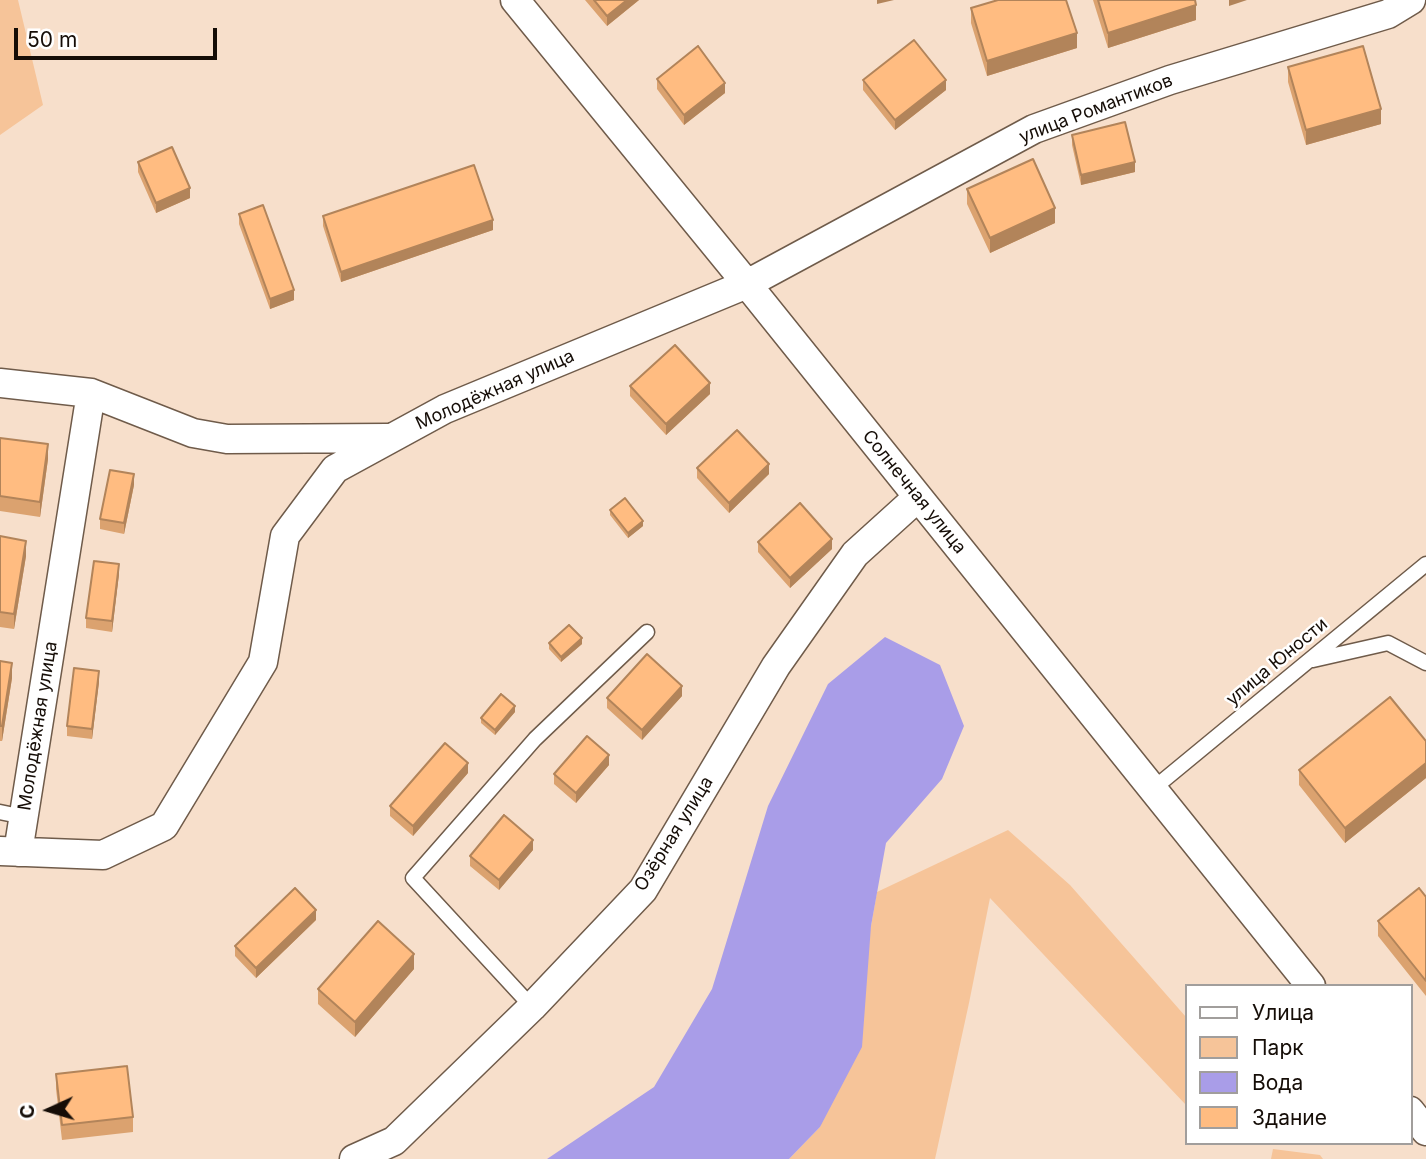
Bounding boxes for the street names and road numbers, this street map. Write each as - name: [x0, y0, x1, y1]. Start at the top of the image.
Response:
- street label: улица Романтиков: [1016, 70, 1176, 148]
- street label: Молодёжная улица: [412, 345, 578, 435]
- street label: Солнечная улица: [857, 426, 971, 558]
- street label: улица Юности: [1222, 613, 1332, 711]
- street label: Молодёжная улица: [14, 640, 62, 812]
- street label: Озёрная улица: [630, 773, 718, 895]

